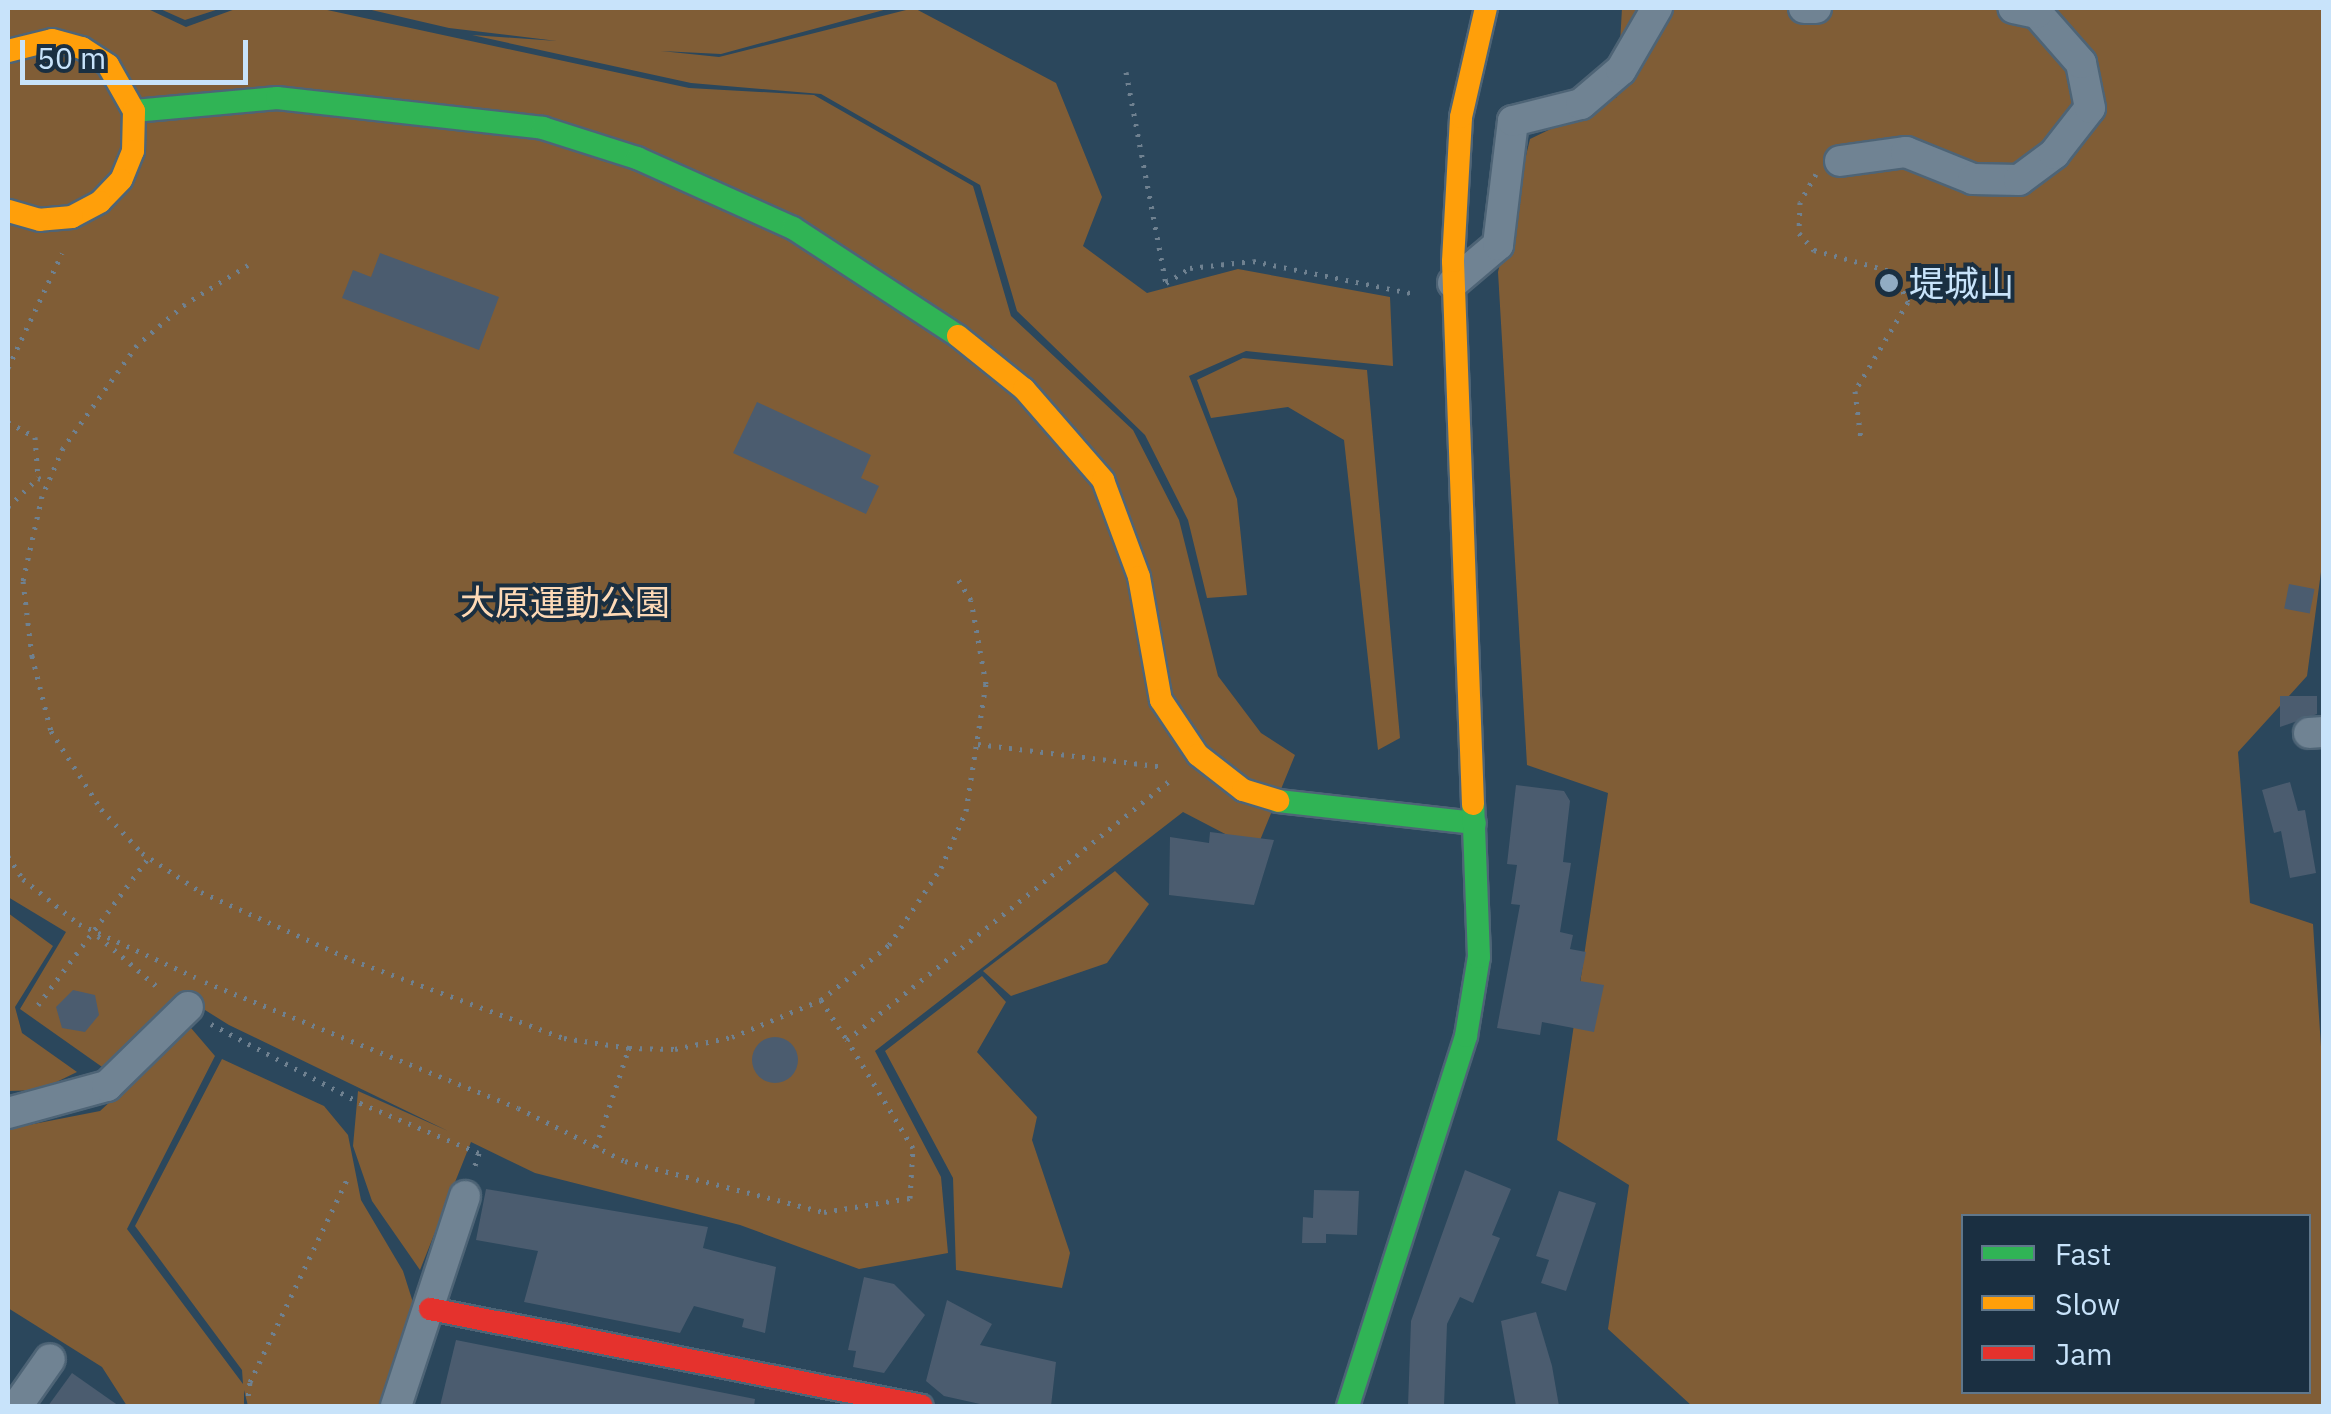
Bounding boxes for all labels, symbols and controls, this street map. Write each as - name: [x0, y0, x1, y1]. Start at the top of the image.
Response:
- scale bar: [25, 20, 252, 82]
- text: 50 m: [37, 38, 106, 77]
- place label: 堤城山: [1909, 262, 2014, 304]
- marker: 堤城山: [1878, 272, 1900, 294]
- park label: 大原運動公園: [460, 581, 670, 623]
- legend: [1961, 1214, 2311, 1394]
- text: Fast: [2055, 1234, 2112, 1273]
- text: Slow: [2055, 1284, 2120, 1323]
- text: Jam: [2055, 1334, 2113, 1373]

